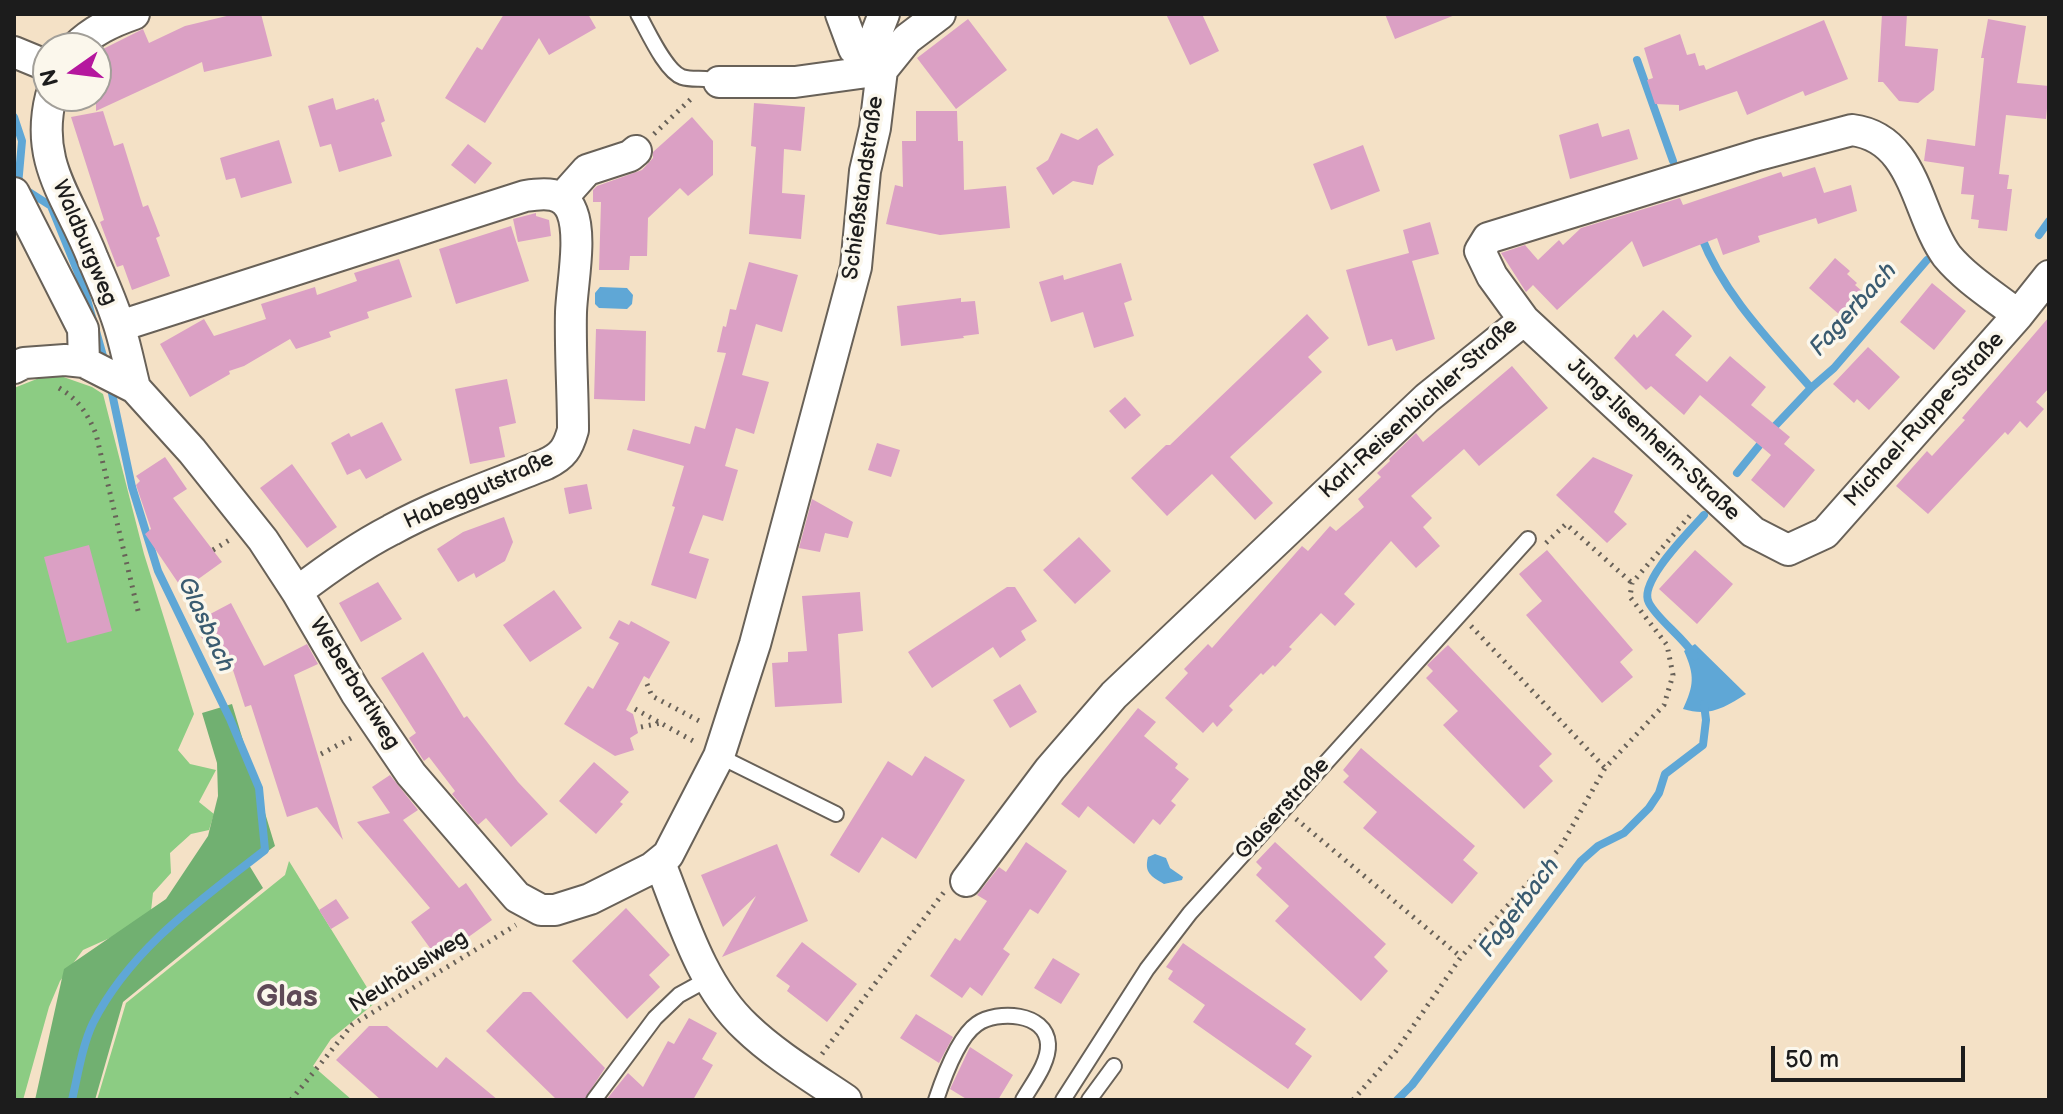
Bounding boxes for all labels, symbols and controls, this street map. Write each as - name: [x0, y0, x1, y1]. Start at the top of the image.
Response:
- north arrow: [32, 32, 112, 112]
- text: N: [35, 66, 65, 89]
- street label: Schießstandstraße: [838, 95, 890, 281]
- street label: Waldburgweg: [46, 176, 122, 310]
- water label: Fagerbach: [1804, 257, 1904, 363]
- street label: Karl-Reisenbichler-Straße: [1314, 313, 1524, 505]
- street label: Michael-Ruppe-Straße: [1839, 327, 2011, 513]
- street label: Jung-Ilsenheim-Straße: [1561, 353, 1745, 527]
- street label: Habeggutstraße: [400, 446, 558, 536]
- water label: Glasbach: [170, 573, 240, 677]
- street label: Weberbartlweg: [303, 613, 405, 755]
- street label: Glaserstraße: [1230, 752, 1336, 866]
- water label: Fagerbach: [1473, 853, 1567, 963]
- street label: Neuhäuslweg: [345, 925, 473, 1019]
- district label: Glas: [256, 980, 318, 1016]
- scale bar: [1775, 1030, 1969, 1080]
- text: 50 m: [1785, 1045, 1839, 1074]

